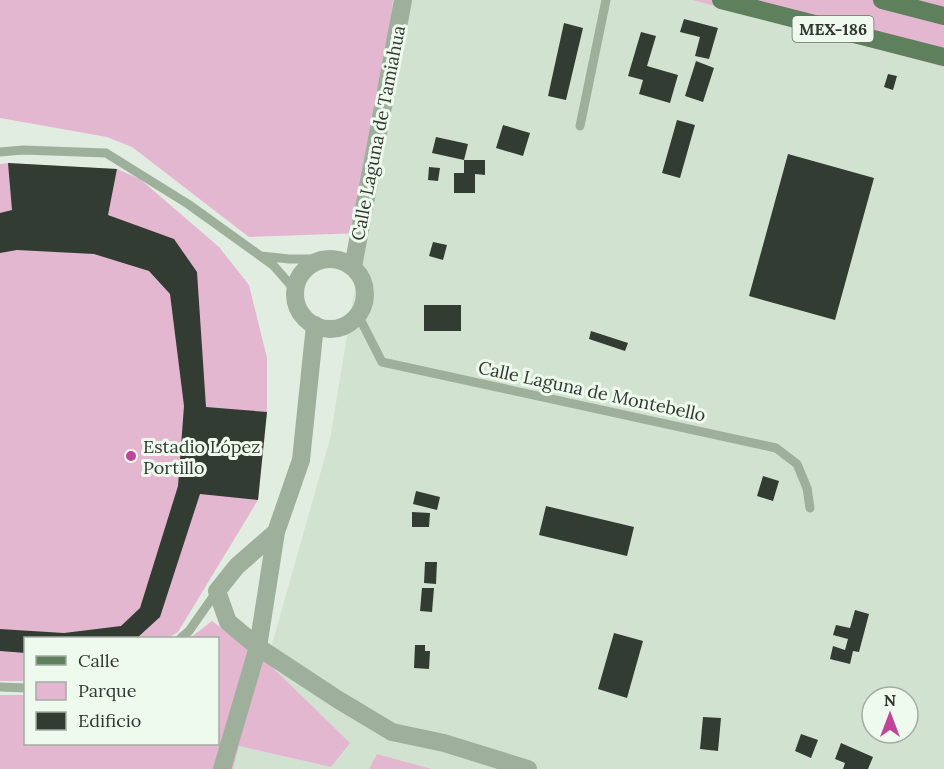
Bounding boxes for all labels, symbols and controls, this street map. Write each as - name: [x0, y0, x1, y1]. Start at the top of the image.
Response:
- road number: MEX-186: [792, 16, 874, 42]
- street label: Calle Laguna de Tamiahua: [346, 23, 410, 243]
- street label: Calle Laguna de Montebello: [476, 356, 708, 426]
- place label: Estadio López Portillo: [143, 435, 261, 479]
- marker: Estadio López Portillo: [124, 449, 138, 463]
- legend: [24, 637, 219, 745]
- text: Calle: [78, 649, 120, 672]
- text: Parque: [78, 679, 137, 702]
- north arrow: [860, 685, 920, 745]
- text: N: [884, 690, 896, 710]
- text: Edificio: [78, 709, 141, 732]

